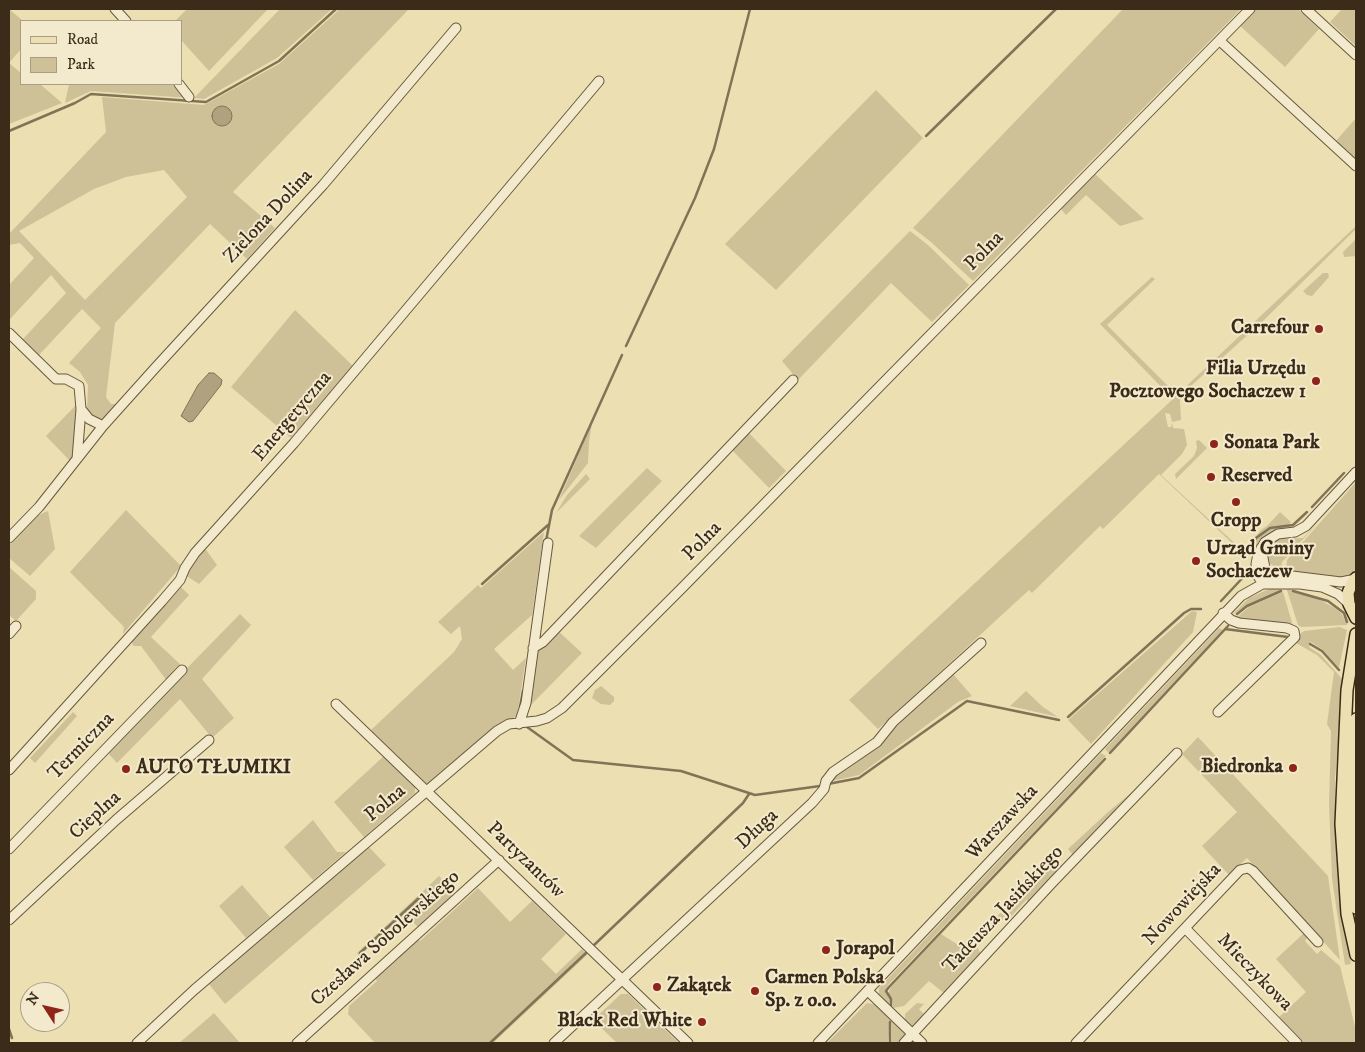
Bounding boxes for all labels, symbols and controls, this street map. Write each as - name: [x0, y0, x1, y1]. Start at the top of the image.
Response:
- legend: [20, 20, 182, 85]
- text: Road: [67, 30, 98, 49]
- text: Park: [67, 55, 95, 74]
- street label: Zielona Dolina: [219, 165, 319, 269]
- street label: Polna: [960, 227, 1010, 277]
- place label: Carrefour: [1231, 317, 1309, 341]
- marker: Carrefour: [1313, 323, 1325, 335]
- place label: Filia Urzędu Pocztowego Sochaczew 1: [1109, 358, 1306, 405]
- street label: Energetyczna: [248, 367, 338, 467]
- marker: Filia Urzędu Pocztowego Sochaczew 1: [1310, 375, 1322, 387]
- place label: Sonata Park: [1224, 432, 1320, 456]
- marker: Sonata Park: [1208, 438, 1220, 450]
- place label: Reserved: [1221, 465, 1292, 489]
- marker: Reserved: [1205, 471, 1217, 483]
- marker: Cropp: [1230, 496, 1242, 508]
- place label: Cropp: [1211, 510, 1261, 534]
- street label: Polna: [678, 517, 728, 567]
- place label: Urząd Gminy Sochaczew: [1206, 538, 1314, 585]
- marker: Urząd Gminy Sochaczew: [1190, 555, 1202, 567]
- street label: Termiczna: [44, 708, 120, 786]
- place label: Biedronka: [1201, 756, 1283, 780]
- place label: AUTO TŁUMIKI: [136, 757, 291, 781]
- marker: Biedronka: [1287, 762, 1299, 774]
- marker: AUTO TŁUMIKI: [120, 763, 132, 775]
- street label: Polna: [361, 780, 411, 828]
- street label: Warszawska: [962, 780, 1044, 866]
- street label: Cieplna: [65, 786, 127, 846]
- street label: Długa: [732, 805, 784, 855]
- street label: Partyzantów: [481, 818, 569, 904]
- street label: Tadeusza Jasińskiego: [939, 841, 1069, 979]
- street label: Nowowiejska: [1139, 859, 1227, 951]
- street label: Czesława Sobolewskiego: [306, 866, 466, 1012]
- street label: Mieczykowa: [1211, 929, 1297, 1017]
- place label: Jorapol: [836, 938, 895, 962]
- marker: Jorapol: [820, 944, 832, 956]
- place label: Carmen Polska Sp. z o.o.: [765, 967, 884, 1014]
- place label: Zakątek: [667, 975, 731, 999]
- marker: Zakątek: [651, 981, 663, 993]
- north arrow: [20, 982, 70, 1032]
- marker: Carmen Polska Sp. z o.o.: [749, 985, 761, 997]
- text: N: [23, 989, 44, 1009]
- place label: Black Red White: [557, 1010, 692, 1034]
- marker: Black Red White: [696, 1016, 708, 1028]

